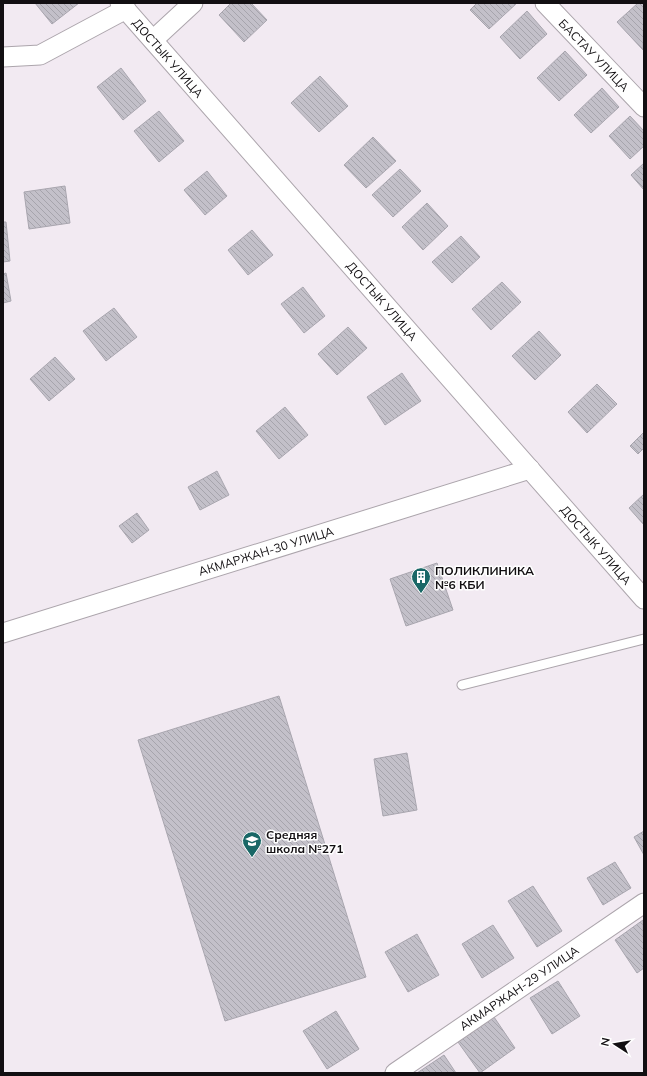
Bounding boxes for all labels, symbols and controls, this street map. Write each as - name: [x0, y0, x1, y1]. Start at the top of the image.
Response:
- street label: ДОСТЫК УЛИЦА: [129, 15, 207, 101]
- street label: БАСТАУ УЛИЦА: [556, 16, 632, 94]
- street label: ДОСТЫК УЛИЦА: [343, 258, 421, 344]
- street label: ДОСТЫК УЛИЦА: [557, 502, 635, 588]
- street label: АКМАРЖАН-30 УЛИЦА: [197, 523, 336, 579]
- place label: ПОЛИКЛИНИКА №6 КБИ: [435, 563, 534, 592]
- building icon: ПОЛИКЛИНИКА №6 КБИ: [410, 566, 432, 594]
- place label: Средняя школа №271: [266, 827, 343, 856]
- school or university icon: Средняя школа №271: [241, 830, 263, 858]
- street label: АКМАРЖАН-29 УЛИЦА: [457, 942, 582, 1034]
- north arrow: [595, 1024, 635, 1064]
- text: N: [598, 1036, 613, 1047]

